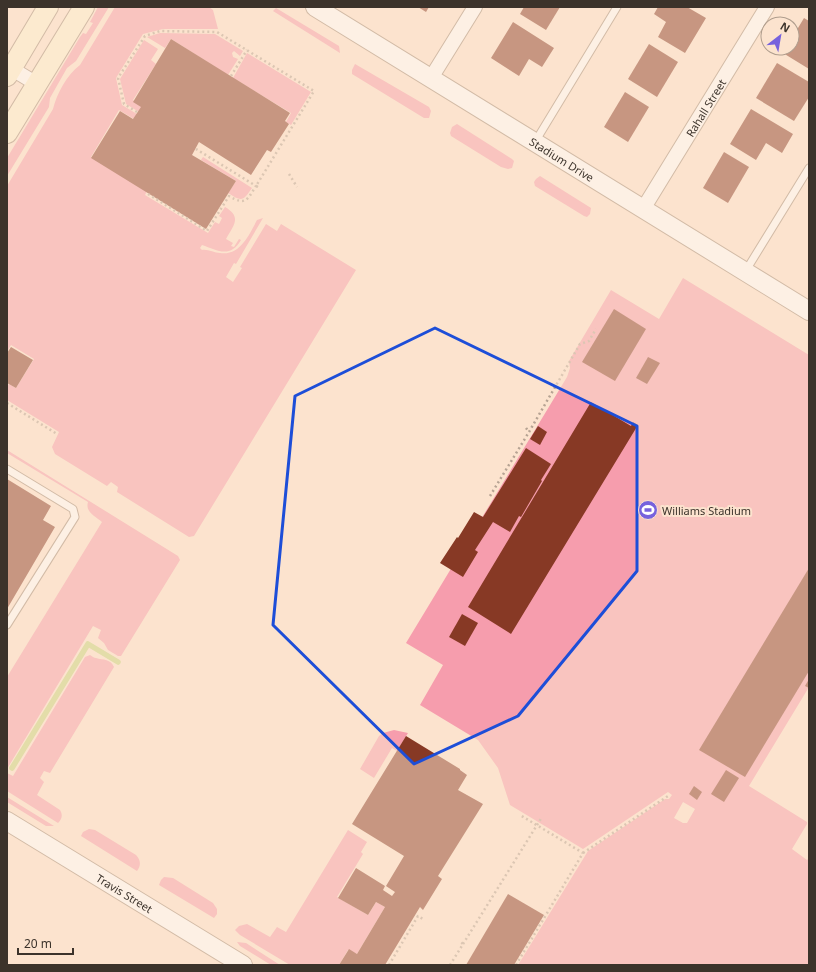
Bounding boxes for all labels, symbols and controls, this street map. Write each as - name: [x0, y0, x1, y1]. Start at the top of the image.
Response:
- north arrow: [760, 16, 800, 56]
- text: N: [778, 18, 793, 36]
- street label: Rahall Street: [682, 76, 729, 139]
- street label: Stadium Drive: [527, 133, 597, 185]
- sports icon: Williams Stadium: [637, 499, 659, 521]
- place label: Williams Stadium: [662, 503, 751, 518]
- street label: Travis Street: [94, 870, 156, 916]
- scale bar: [18, 930, 73, 956]
- text: 20 m: [24, 935, 52, 952]

